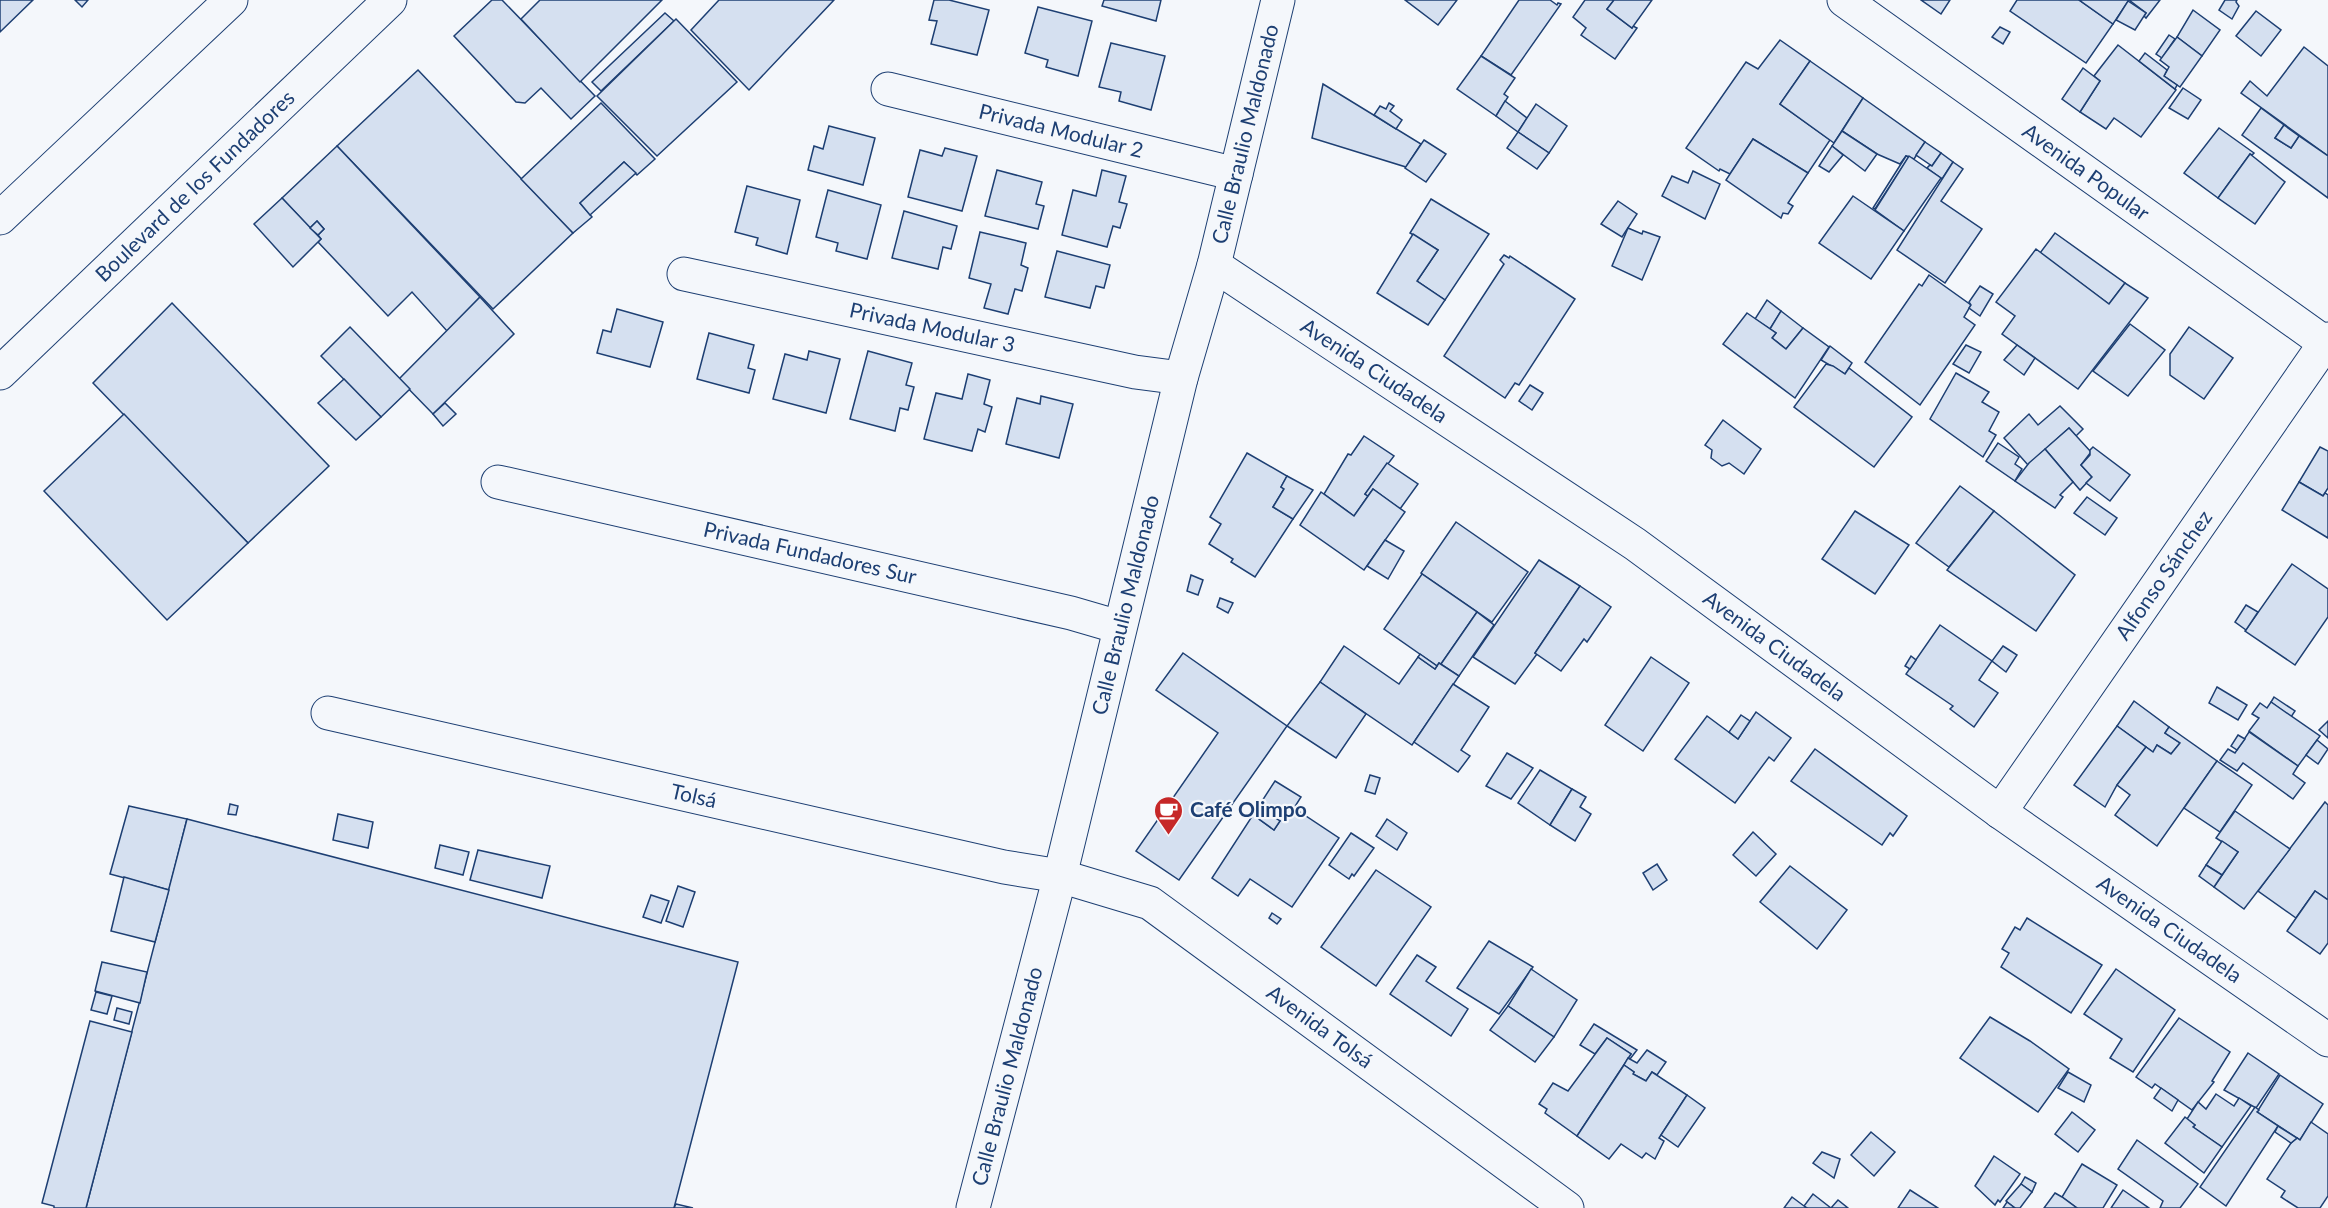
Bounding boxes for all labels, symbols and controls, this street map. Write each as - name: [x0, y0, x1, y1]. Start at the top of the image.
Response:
- street label: Calle Braulio Maldonado: [1206, 21, 1283, 246]
- street label: Boulevard de los Fundadores: [89, 84, 299, 286]
- street label: Privada Modular 2: [976, 98, 1146, 162]
- street label: Avenida Popular: [2018, 117, 2155, 225]
- street label: Privada Modular 3: [848, 296, 1018, 357]
- street label: Avenida Ciudadela: [1297, 312, 1453, 427]
- street label: Calle Braulio Maldonado: [1086, 492, 1163, 717]
- street label: Alfonso Sánchez: [2109, 505, 2216, 644]
- street label: Privada Fundadores Sur: [701, 515, 919, 588]
- street label: Avenida Ciudadela: [1699, 585, 1851, 706]
- street label: Tolsá: [669, 778, 719, 812]
- cafe icon: Café Olimpo: [1153, 794, 1185, 836]
- place label: Café Olimpo: [1190, 796, 1307, 821]
- street label: Avenida Ciudadela: [2093, 869, 2247, 987]
- street label: Calle Braulio Maldonado: [965, 964, 1047, 1188]
- street label: Avenida Tolsá: [1263, 979, 1378, 1073]

